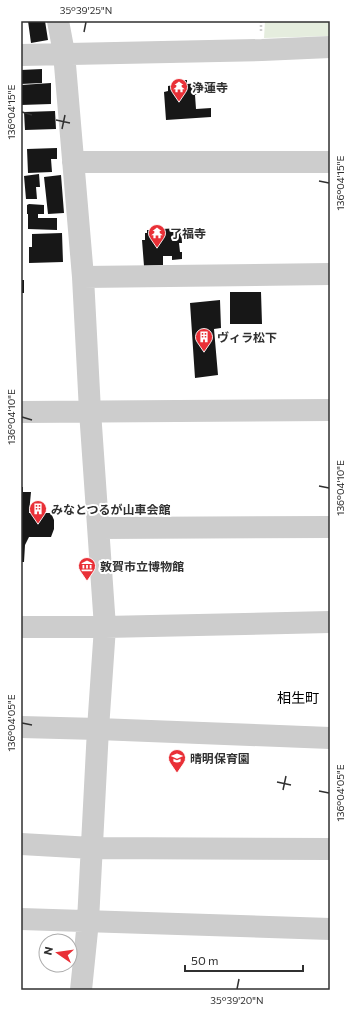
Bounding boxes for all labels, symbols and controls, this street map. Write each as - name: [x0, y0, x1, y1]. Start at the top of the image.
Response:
- text: 35°39'25"N: [60, 4, 112, 16]
- temple icon: 浄蓮寺: [169, 77, 189, 102]
- place label: 浄蓮寺: [192, 80, 228, 94]
- text: 136°04'15"E: [5, 84, 17, 139]
- text: 136°04'15"E: [334, 155, 346, 210]
- temple icon: 了福寺: [147, 223, 167, 248]
- place label: 了福寺: [170, 226, 206, 240]
- building icon: ヴィラ松下: [194, 327, 214, 352]
- place label: ヴィラ松下: [217, 330, 277, 344]
- text: 136°04'10"E: [5, 389, 17, 445]
- text: 136°04'10"E: [334, 460, 346, 516]
- building icon: みなとつるが山車会館: [28, 499, 48, 524]
- place label: みなとつるが山車会館: [51, 502, 171, 516]
- museum icon: 敦賀市立博物館: [77, 556, 97, 581]
- place label: 敦賀市立博物館: [100, 559, 184, 573]
- district label: 相生町: [277, 689, 319, 706]
- text: 136°04'05"E: [5, 694, 17, 752]
- school or university icon: 晴明保育園: [167, 748, 187, 773]
- place label: 晴明保育園: [190, 751, 250, 765]
- text: 136°04'05"E: [334, 764, 346, 822]
- north arrow: [38, 933, 78, 973]
- text: N: [41, 945, 55, 956]
- scale bar: [185, 947, 303, 973]
- text: 50 m: [191, 953, 219, 967]
- text: 35°39'20"N: [210, 994, 264, 1006]

